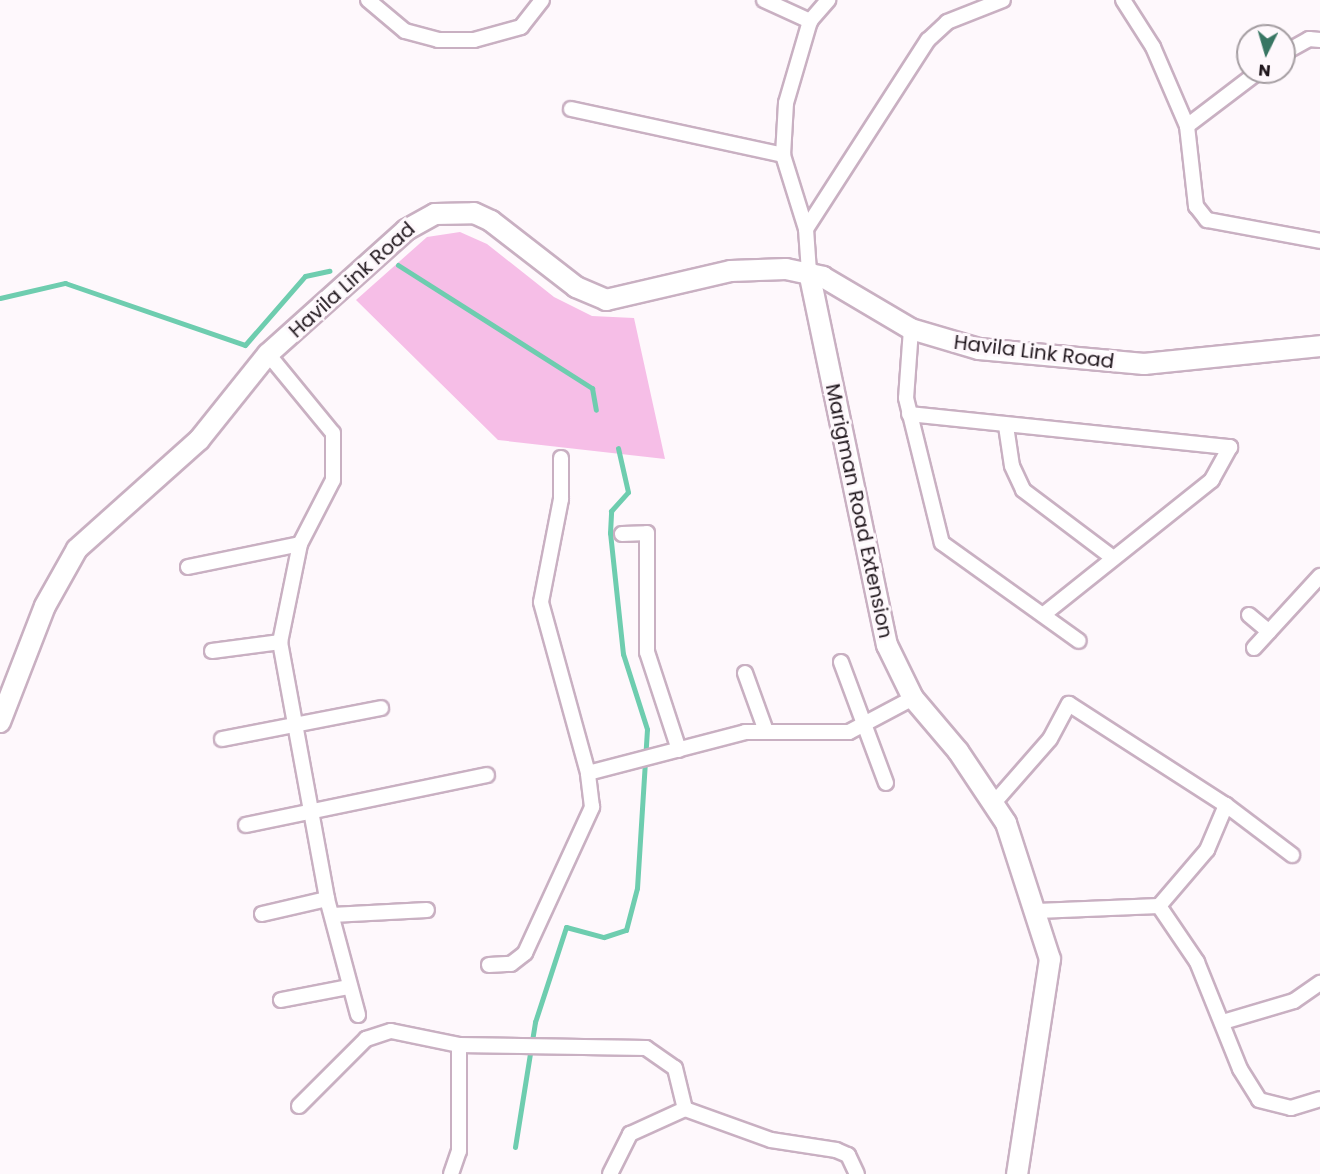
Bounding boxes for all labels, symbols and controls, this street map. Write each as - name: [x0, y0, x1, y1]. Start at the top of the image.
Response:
- north arrow: [1236, 24, 1296, 84]
- text: N: [1258, 58, 1272, 82]
- street label: Havila Link Road: [284, 217, 420, 343]
- street label: Havila Link Road: [952, 330, 1116, 374]
- street label: Marigman Road Extension: [820, 382, 898, 640]

